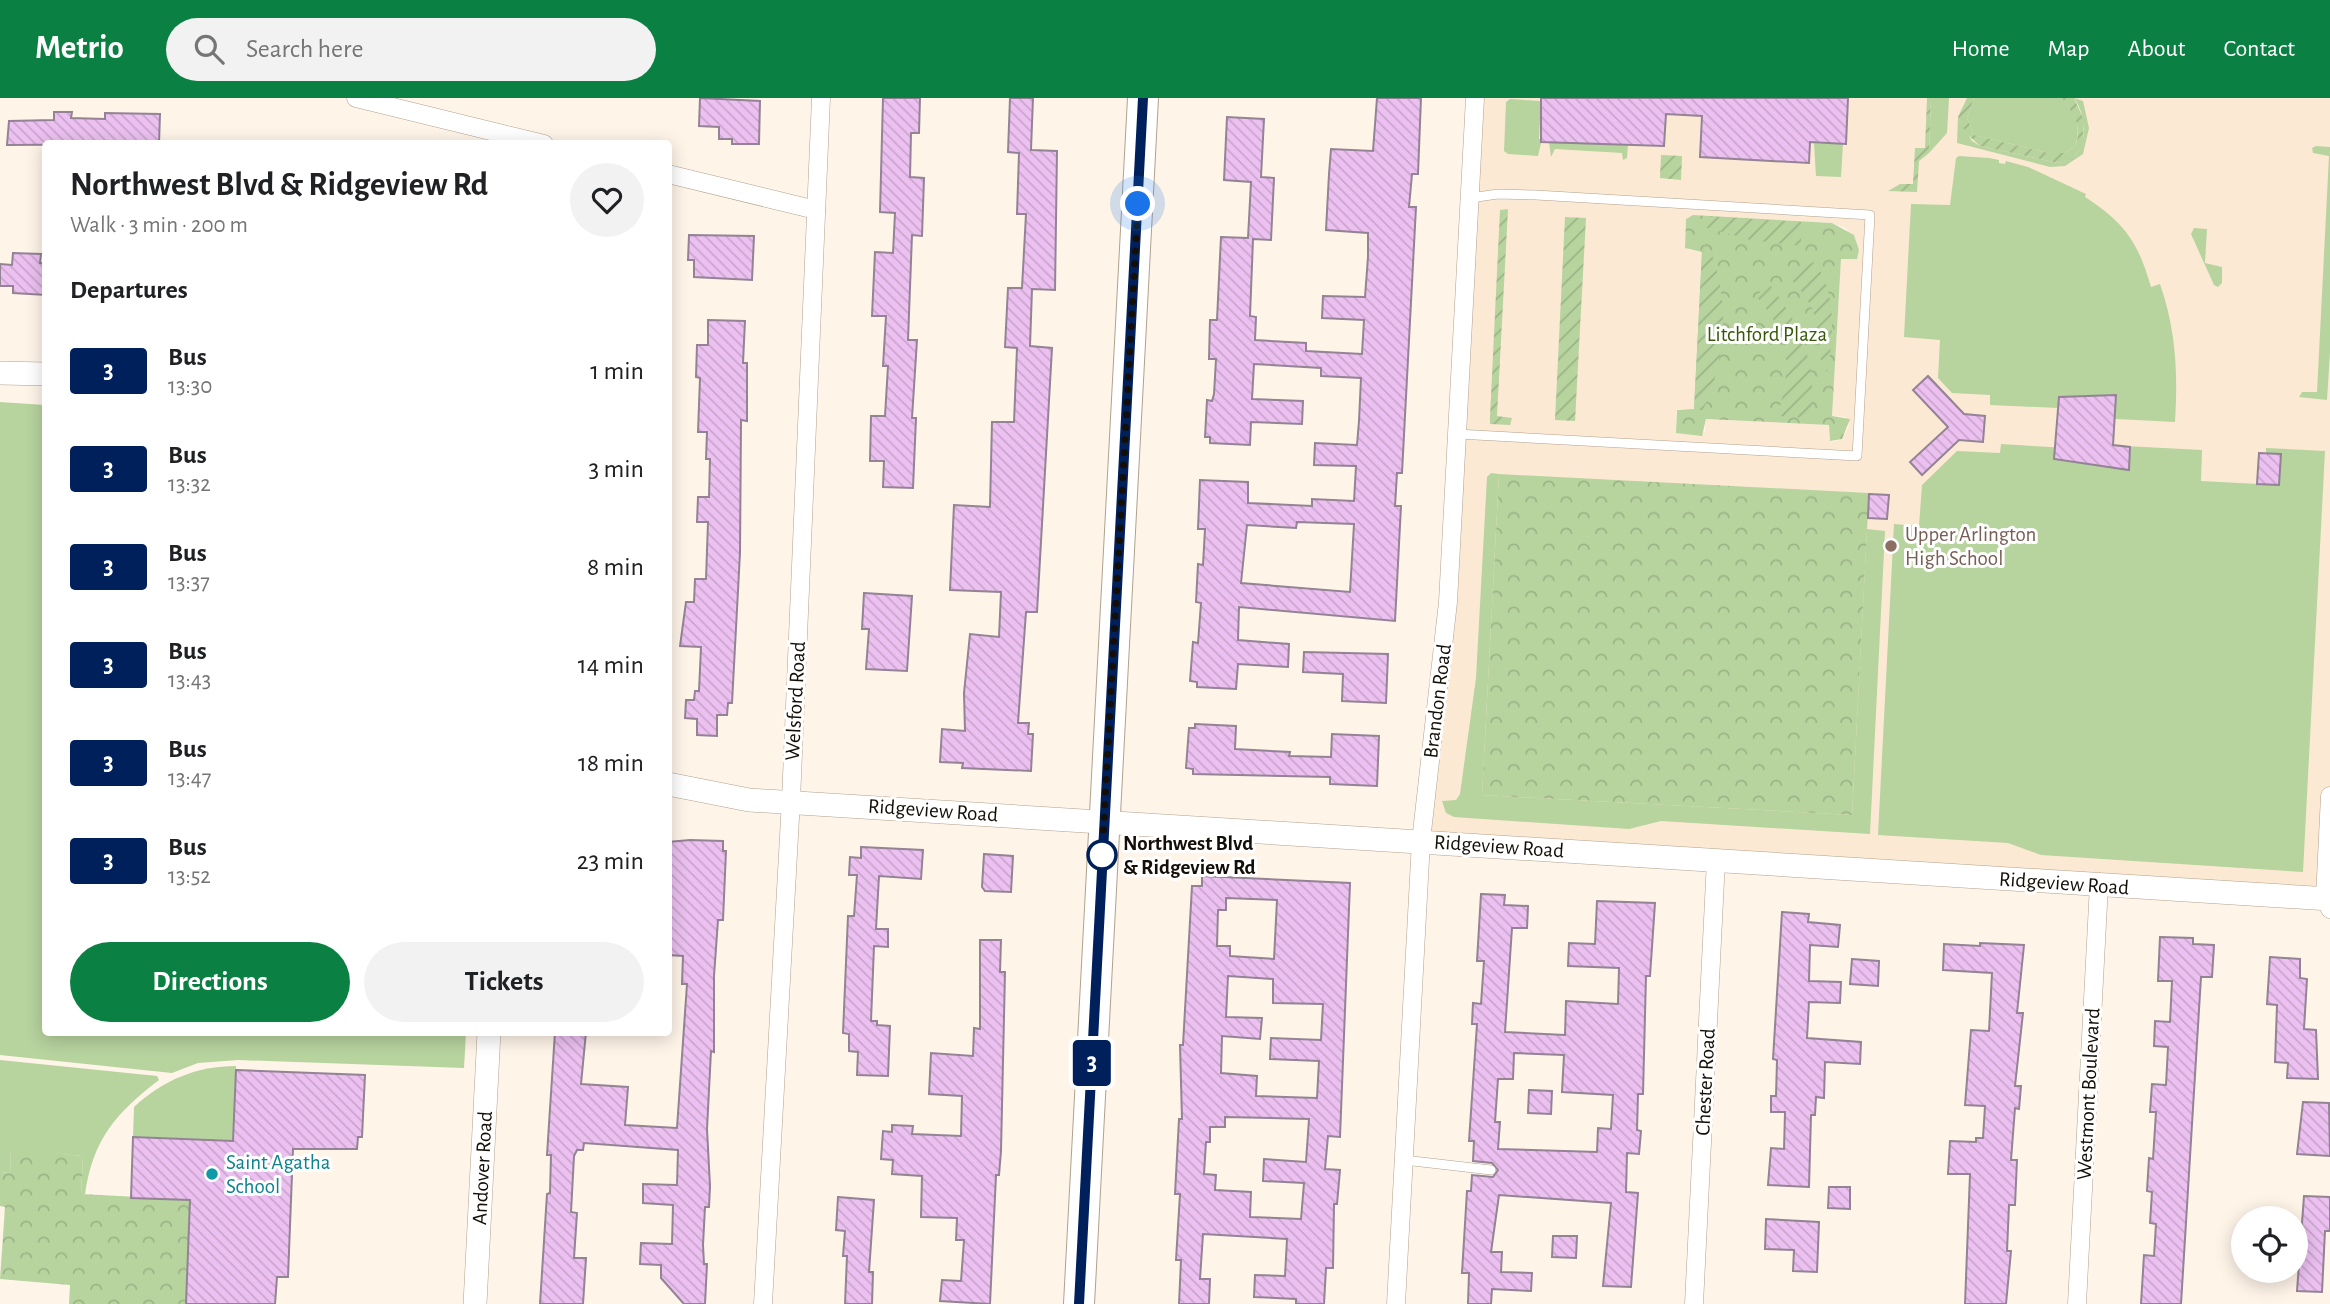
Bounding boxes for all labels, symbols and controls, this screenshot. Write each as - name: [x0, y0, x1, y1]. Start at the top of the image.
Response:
- search box: [166, 18, 656, 81]
- icon: search: [190, 30, 228, 68]
- text: Metrio: [35, 32, 124, 65]
- text: Search here: [246, 36, 363, 62]
- text: Home: [1952, 37, 2010, 61]
- text: Map: [2048, 37, 2090, 61]
- text: About: [2128, 37, 2185, 61]
- text: Contact: [2223, 37, 2295, 61]
- button: heart: [570, 163, 644, 237]
- text: Northwest Blvd & Ridgeview Rd: [70, 169, 488, 202]
- your location: [1120, 186, 1155, 221]
- text: Walk · 3 min · 200 m: [70, 214, 248, 237]
- text: Departures: [70, 277, 188, 303]
- park label: Litchford Plaza: [1707, 324, 1827, 345]
- text: Bus: [168, 344, 207, 370]
- text: 1 min: [590, 358, 644, 384]
- text: 3: [103, 359, 114, 383]
- text: 13:30: [168, 375, 212, 398]
- text: Bus: [168, 442, 207, 468]
- text: 3 min: [588, 456, 644, 482]
- text: 3: [103, 457, 114, 481]
- text: 13:32: [168, 473, 211, 496]
- place label: Upper Arlington High School: [1905, 524, 2036, 569]
- marker: Upper Arlington High School: [1883, 538, 1899, 554]
- text: Bus: [168, 540, 207, 566]
- text: 8 min: [587, 554, 644, 580]
- text: 3: [103, 555, 114, 579]
- text: 13:37: [168, 571, 210, 594]
- text: Bus: [168, 638, 207, 664]
- street label: Welsford Road: [782, 641, 809, 761]
- street label: Brandon Road: [1420, 643, 1455, 759]
- text: 14 min: [578, 652, 644, 678]
- text: 3: [103, 653, 114, 677]
- text: 13:43: [168, 669, 211, 692]
- text: Bus: [168, 736, 207, 762]
- text: 18 min: [578, 750, 644, 776]
- text: 3: [103, 751, 114, 775]
- text: 13:47: [168, 767, 211, 790]
- street label: Ridgeview Road: [867, 795, 999, 826]
- street label: Ridgeview Road: [1433, 831, 1565, 862]
- place label: Northwest Blvd & Ridgeview Rd: [1123, 833, 1256, 878]
- text: Bus: [168, 834, 207, 860]
- marker: Northwest Blvd & Ridgeview Rd: [1087, 840, 1117, 870]
- text: 23 min: [577, 848, 644, 874]
- text: 3: [103, 849, 114, 873]
- text: 13:52: [168, 865, 211, 888]
- street label: Ridgeview Road: [1998, 868, 2130, 899]
- button: Directions: [70, 942, 350, 1022]
- button: Tickets: [364, 942, 644, 1022]
- street label: Westmont Boulevard: [2073, 1007, 2104, 1181]
- street label: Chester Road: [1692, 1028, 1719, 1136]
- line badge: 3: [1069, 1040, 1115, 1086]
- text: 3: [1087, 1051, 1097, 1075]
- street label: Andover Road: [469, 1110, 496, 1225]
- place label: Saint Agatha School: [226, 1152, 331, 1197]
- marker: Saint Agatha School: [204, 1166, 220, 1182]
- map controls: [2231, 1206, 2308, 1283]
- button: locate: [2231, 1206, 2308, 1283]

